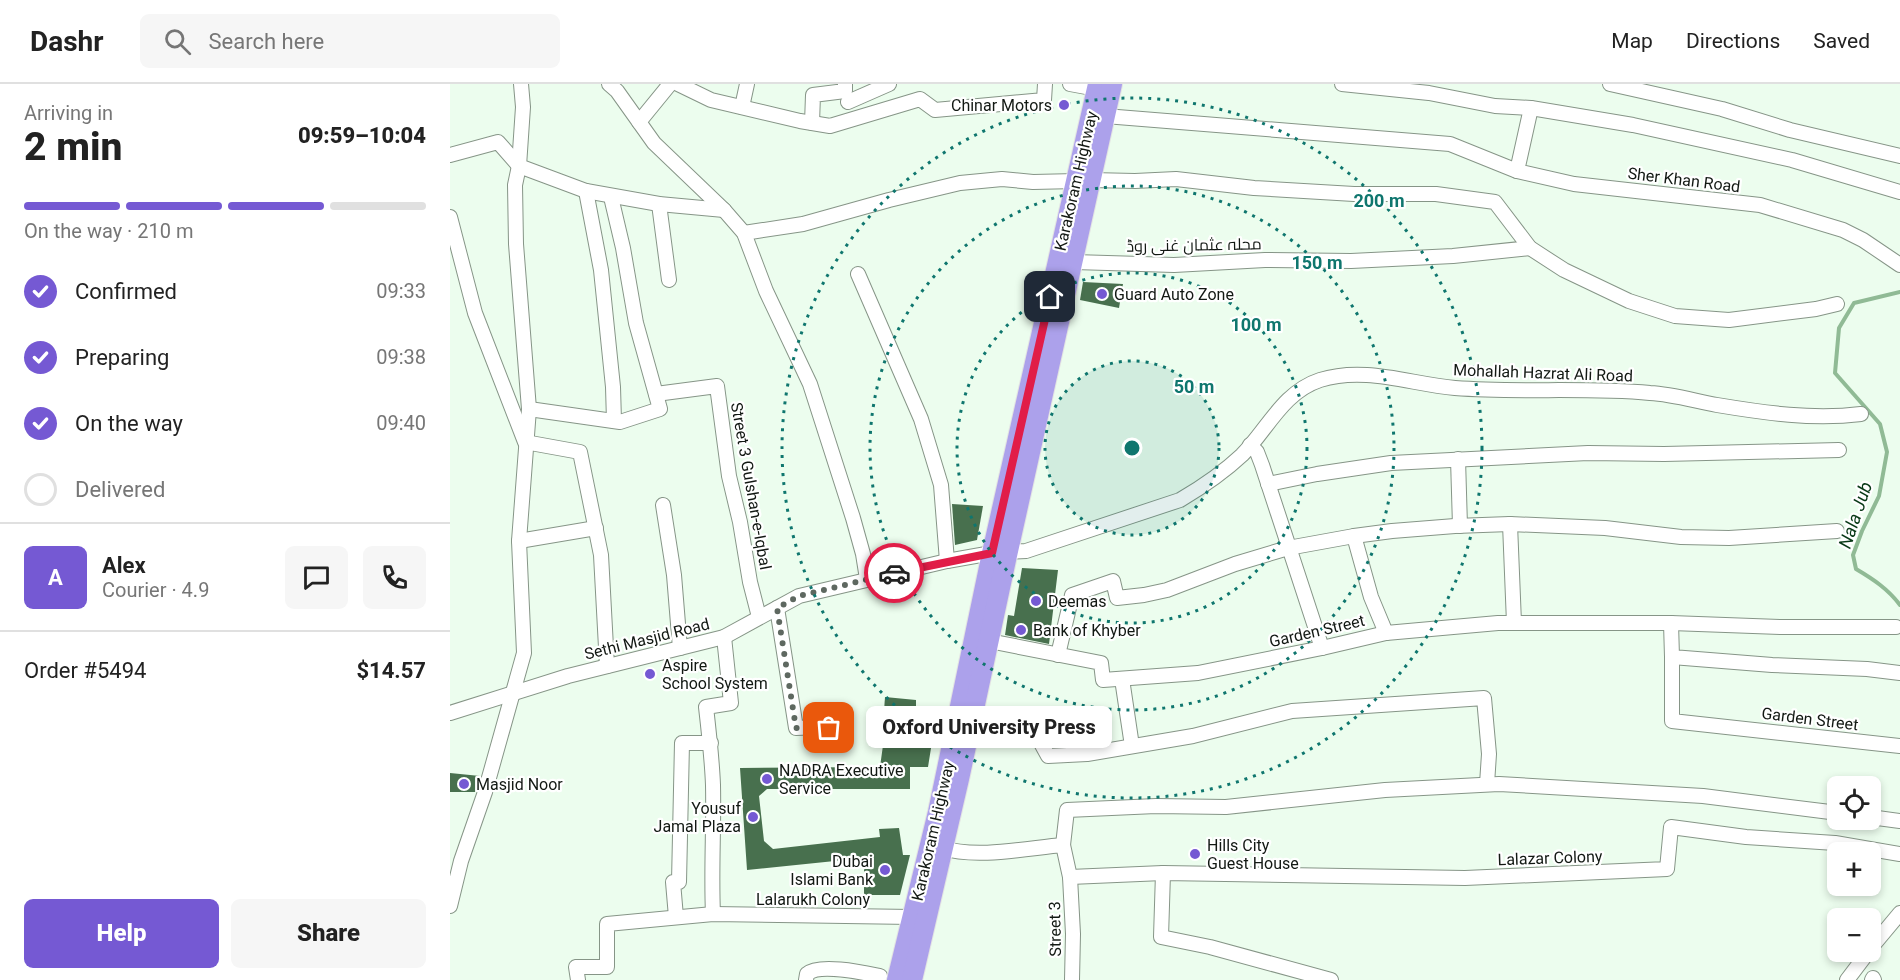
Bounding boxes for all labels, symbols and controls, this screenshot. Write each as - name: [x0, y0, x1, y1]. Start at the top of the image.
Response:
- search box: [140, 14, 560, 68]
- text: Dashr: [30, 25, 104, 58]
- icon: search: [161, 25, 194, 58]
- text: Search here: [209, 29, 324, 54]
- text: Map: [1611, 29, 1653, 53]
- text: Directions: [1686, 29, 1780, 53]
- text: Saved: [1813, 29, 1870, 53]
- place label: Chinar Motors: [951, 96, 1052, 115]
- marker: Chinar Motors: [1057, 98, 1071, 112]
- text: Arriving in: [24, 101, 113, 125]
- street label: Karakoram Highway: [1051, 109, 1101, 253]
- text: 09:59–10:04: [298, 123, 426, 148]
- text: 2 min: [24, 124, 122, 170]
- street label: Sher Khan Road: [1627, 164, 1741, 196]
- text: 200 m: [1353, 190, 1405, 211]
- text: On the way · 210 m: [24, 219, 193, 243]
- street label: محلہ عثمان غنی روڈ: [1126, 234, 1262, 257]
- text: 150 m: [1291, 252, 1343, 273]
- pin: [1024, 271, 1075, 322]
- icon: check: [24, 275, 57, 308]
- text: Confirmed: [75, 279, 177, 304]
- text: 09:33: [376, 279, 426, 303]
- icon: home: [1033, 280, 1066, 313]
- place label: Guard Auto Zone: [1114, 285, 1234, 304]
- marker: Guard Auto Zone: [1095, 287, 1109, 301]
- text: 100 m: [1230, 314, 1282, 335]
- icon: check: [24, 341, 57, 374]
- text: Preparing: [75, 345, 169, 370]
- text: 09:38: [376, 345, 426, 369]
- street label: Mohallah Hazrat Ali Road: [1453, 360, 1633, 386]
- text: 50 m: [1174, 376, 1214, 397]
- street label: Street 3 Gulshan-e-Iqbal: [727, 401, 775, 571]
- icon: check: [24, 407, 57, 440]
- text: On the way: [75, 411, 183, 436]
- text: 09:40: [376, 411, 426, 435]
- centre of rings: [1122, 438, 1142, 458]
- text: Delivered: [75, 477, 165, 502]
- water label: Nala Jub: [1834, 479, 1876, 551]
- courier: [864, 543, 924, 603]
- button: chat: [285, 546, 348, 609]
- button: phone: [363, 546, 426, 609]
- text: Alex: [102, 553, 146, 578]
- icon: car: [878, 557, 911, 590]
- text: A: [48, 565, 63, 590]
- text: Courier · 4.9: [102, 578, 209, 602]
- place label: Deemas: [1048, 592, 1106, 611]
- marker: Deemas: [1029, 594, 1043, 608]
- street label: Garden Street: [1267, 611, 1367, 651]
- street label: Sethi Masjid Road: [582, 614, 712, 664]
- place label: Bank of Khyber: [1033, 621, 1141, 640]
- marker: Bank of Khyber: [1014, 623, 1028, 637]
- place label: Aspire School System: [662, 656, 768, 693]
- text: Order #5494: [24, 658, 146, 683]
- text: $14.57: [357, 658, 426, 683]
- marker: Aspire School System: [643, 667, 657, 681]
- pin: [803, 702, 854, 753]
- street label: Garden Street: [1761, 704, 1859, 734]
- callout: Oxford University Press: [865, 707, 1111, 749]
- icon: bag: [812, 711, 845, 744]
- text: Oxford University Press: [882, 715, 1096, 739]
- street label: Karakoram Highway: [908, 759, 958, 903]
- place label: NADRA Executive Service: [779, 761, 904, 798]
- marker: NADRA Executive Service: [760, 772, 774, 786]
- place label: Masjid Noor: [476, 775, 563, 794]
- map controls: [1827, 776, 1881, 962]
- button: locate: [1827, 776, 1881, 830]
- marker: Masjid Noor: [457, 777, 471, 791]
- place label: Yousuf Jamal Plaza: [654, 799, 741, 836]
- marker: Yousuf Jamal Plaza: [746, 810, 760, 824]
- place label: Hills City Guest House: [1207, 836, 1299, 873]
- button: +: [1827, 842, 1881, 896]
- marker: Hills City Guest House: [1188, 847, 1202, 861]
- street label: Lalazar Colony: [1497, 847, 1603, 869]
- place label: Dubai Islami Bank: [790, 852, 874, 889]
- marker: Dubai Islami Bank: [878, 863, 892, 877]
- street label: Lalarukh Colony: [756, 890, 870, 909]
- button: Help: [24, 899, 219, 968]
- button: Share: [231, 899, 426, 968]
- street label: Street 3: [1045, 901, 1065, 957]
- button: −: [1827, 908, 1881, 962]

